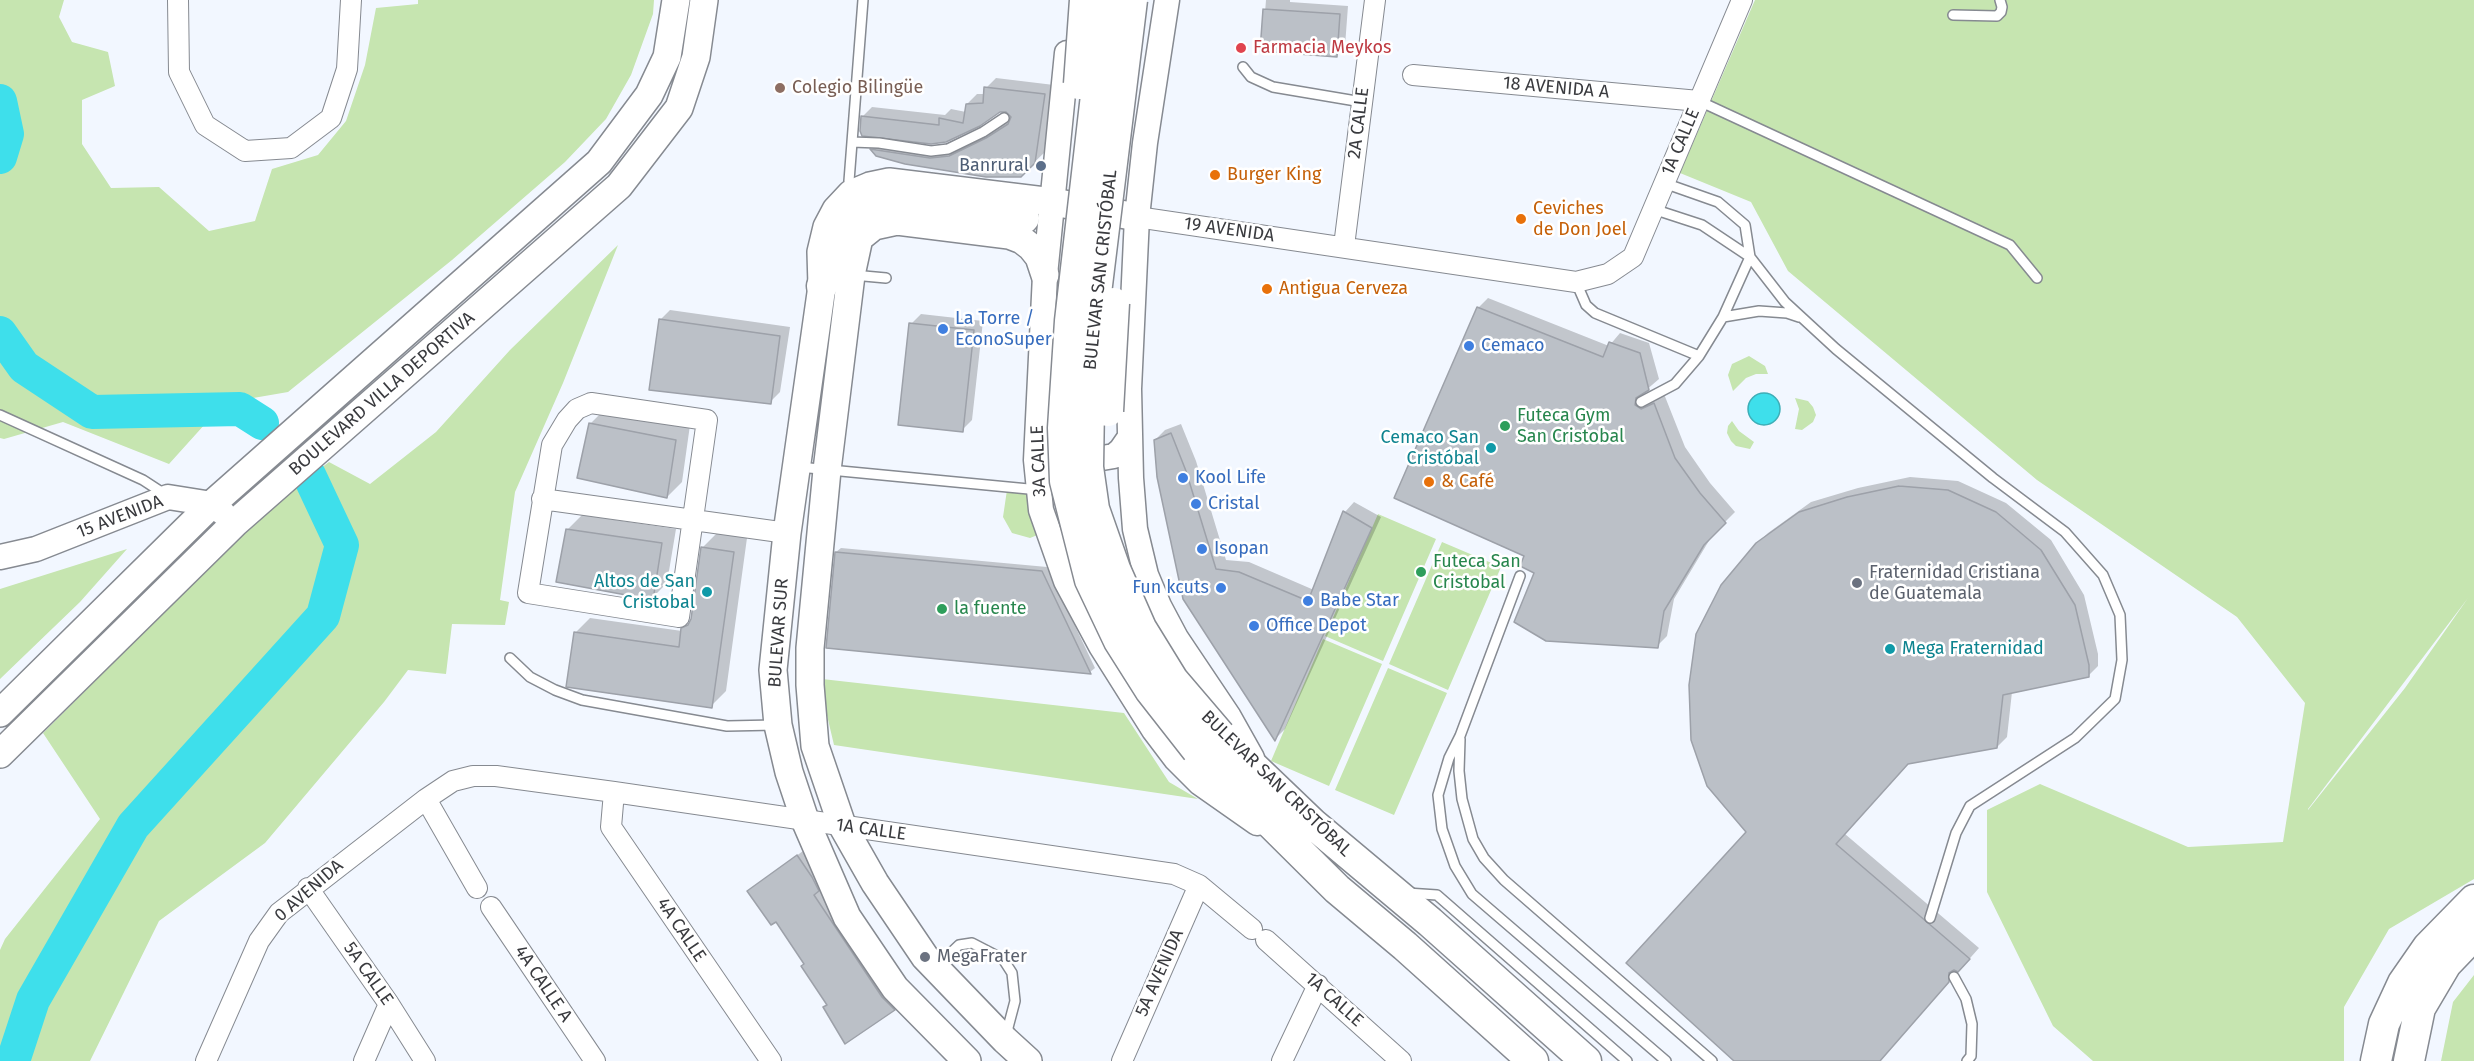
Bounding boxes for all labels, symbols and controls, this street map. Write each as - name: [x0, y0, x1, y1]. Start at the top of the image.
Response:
- place label: Farmacia Meykos: [1253, 37, 1392, 59]
- marker: Farmacia Meykos: [1234, 41, 1248, 55]
- street label: 18 AVENIDA A: [1502, 73, 1610, 103]
- place label: Colegio Bilingüe: [792, 77, 923, 99]
- marker: Colegio Bilingüe: [773, 81, 787, 95]
- street label: 2A CALLE: [1344, 86, 1374, 160]
- street label: 1A CALLE: [1657, 105, 1705, 179]
- place label: Banrural: [959, 155, 1029, 177]
- marker: Banrural: [1034, 159, 1048, 173]
- place label: Burger King: [1227, 164, 1321, 186]
- marker: Burger King: [1208, 168, 1222, 182]
- street label: BULEVAR SAN CRISTÓBAL: [1080, 169, 1122, 371]
- place label: Ceviches de Don Joel: [1533, 198, 1627, 240]
- marker: Ceviches de Don Joel: [1514, 212, 1528, 226]
- street label: 19 AVENIDA: [1182, 213, 1276, 247]
- place label: Antigua Cerveza: [1279, 278, 1408, 300]
- marker: Antigua Cerveza: [1260, 282, 1274, 296]
- street label: BOULEVARD VILLA DEPORTIVA: [285, 307, 479, 481]
- place label: La Torre / EconoSuper: [955, 308, 1052, 350]
- marker: La Torre / EconoSuper: [936, 322, 950, 336]
- place label: Cemaco: [1481, 335, 1545, 357]
- marker: Cemaco: [1462, 339, 1476, 353]
- place label: Futeca Gym San Cristobal: [1517, 405, 1624, 448]
- marker: Futeca Gym San Cristobal: [1498, 419, 1512, 433]
- street label: 3A CALLE: [1027, 425, 1051, 497]
- place label: Cemaco San Cristóbal: [1381, 427, 1479, 470]
- marker: Cemaco San Cristóbal: [1484, 441, 1498, 455]
- place label: Kool Life: [1195, 467, 1266, 489]
- marker: Kool Life: [1176, 471, 1190, 485]
- place label: & Café: [1441, 471, 1494, 493]
- marker: & Café: [1422, 475, 1436, 489]
- street label: 15 AVENIDA: [74, 491, 166, 543]
- place label: Cristal: [1208, 493, 1259, 515]
- marker: Cristal: [1189, 497, 1203, 511]
- place label: Isopan: [1214, 538, 1269, 560]
- marker: Isopan: [1195, 542, 1209, 556]
- place label: Futeca San Cristobal: [1433, 551, 1521, 594]
- place label: Fraternidad Cristiana de Guatemala: [1869, 562, 2040, 604]
- marker: Futeca San Cristobal: [1414, 565, 1428, 579]
- place label: Altos de San Cristobal: [594, 571, 695, 614]
- marker: Fraternidad Cristiana de Guatemala: [1850, 576, 1864, 590]
- street label: BULEVAR SUR: [764, 577, 794, 689]
- place label: Fun kcuts: [1132, 577, 1209, 599]
- marker: Fun kcuts: [1214, 581, 1228, 595]
- marker: Altos de San Cristobal: [700, 585, 714, 599]
- place label: Babe Star: [1320, 590, 1399, 612]
- marker: Babe Star: [1301, 594, 1315, 608]
- place label: la fuente: [954, 598, 1027, 620]
- marker: la fuente: [935, 602, 949, 616]
- place label: Office Depot: [1266, 615, 1367, 637]
- marker: Office Depot: [1247, 619, 1261, 633]
- place label: Mega Fraternidad: [1902, 638, 2044, 660]
- marker: Mega Fraternidad: [1883, 642, 1897, 656]
- street label: BULEVAR SAN CRISTÓBAL: [1196, 706, 1356, 862]
- street label: 1A CALLE: [834, 814, 908, 846]
- street label: 0 AVENIDA: [270, 855, 348, 927]
- street label: 4A CALLE: [652, 894, 710, 966]
- street label: 5A AVENIDA: [1131, 926, 1189, 1020]
- street label: 5A CALLE: [338, 938, 398, 1010]
- street label: 4A CALLE A: [510, 942, 576, 1026]
- place label: MegaFrater: [937, 946, 1027, 968]
- marker: MegaFrater: [918, 950, 932, 964]
- street label: 1A CALLE: [1300, 968, 1368, 1032]

